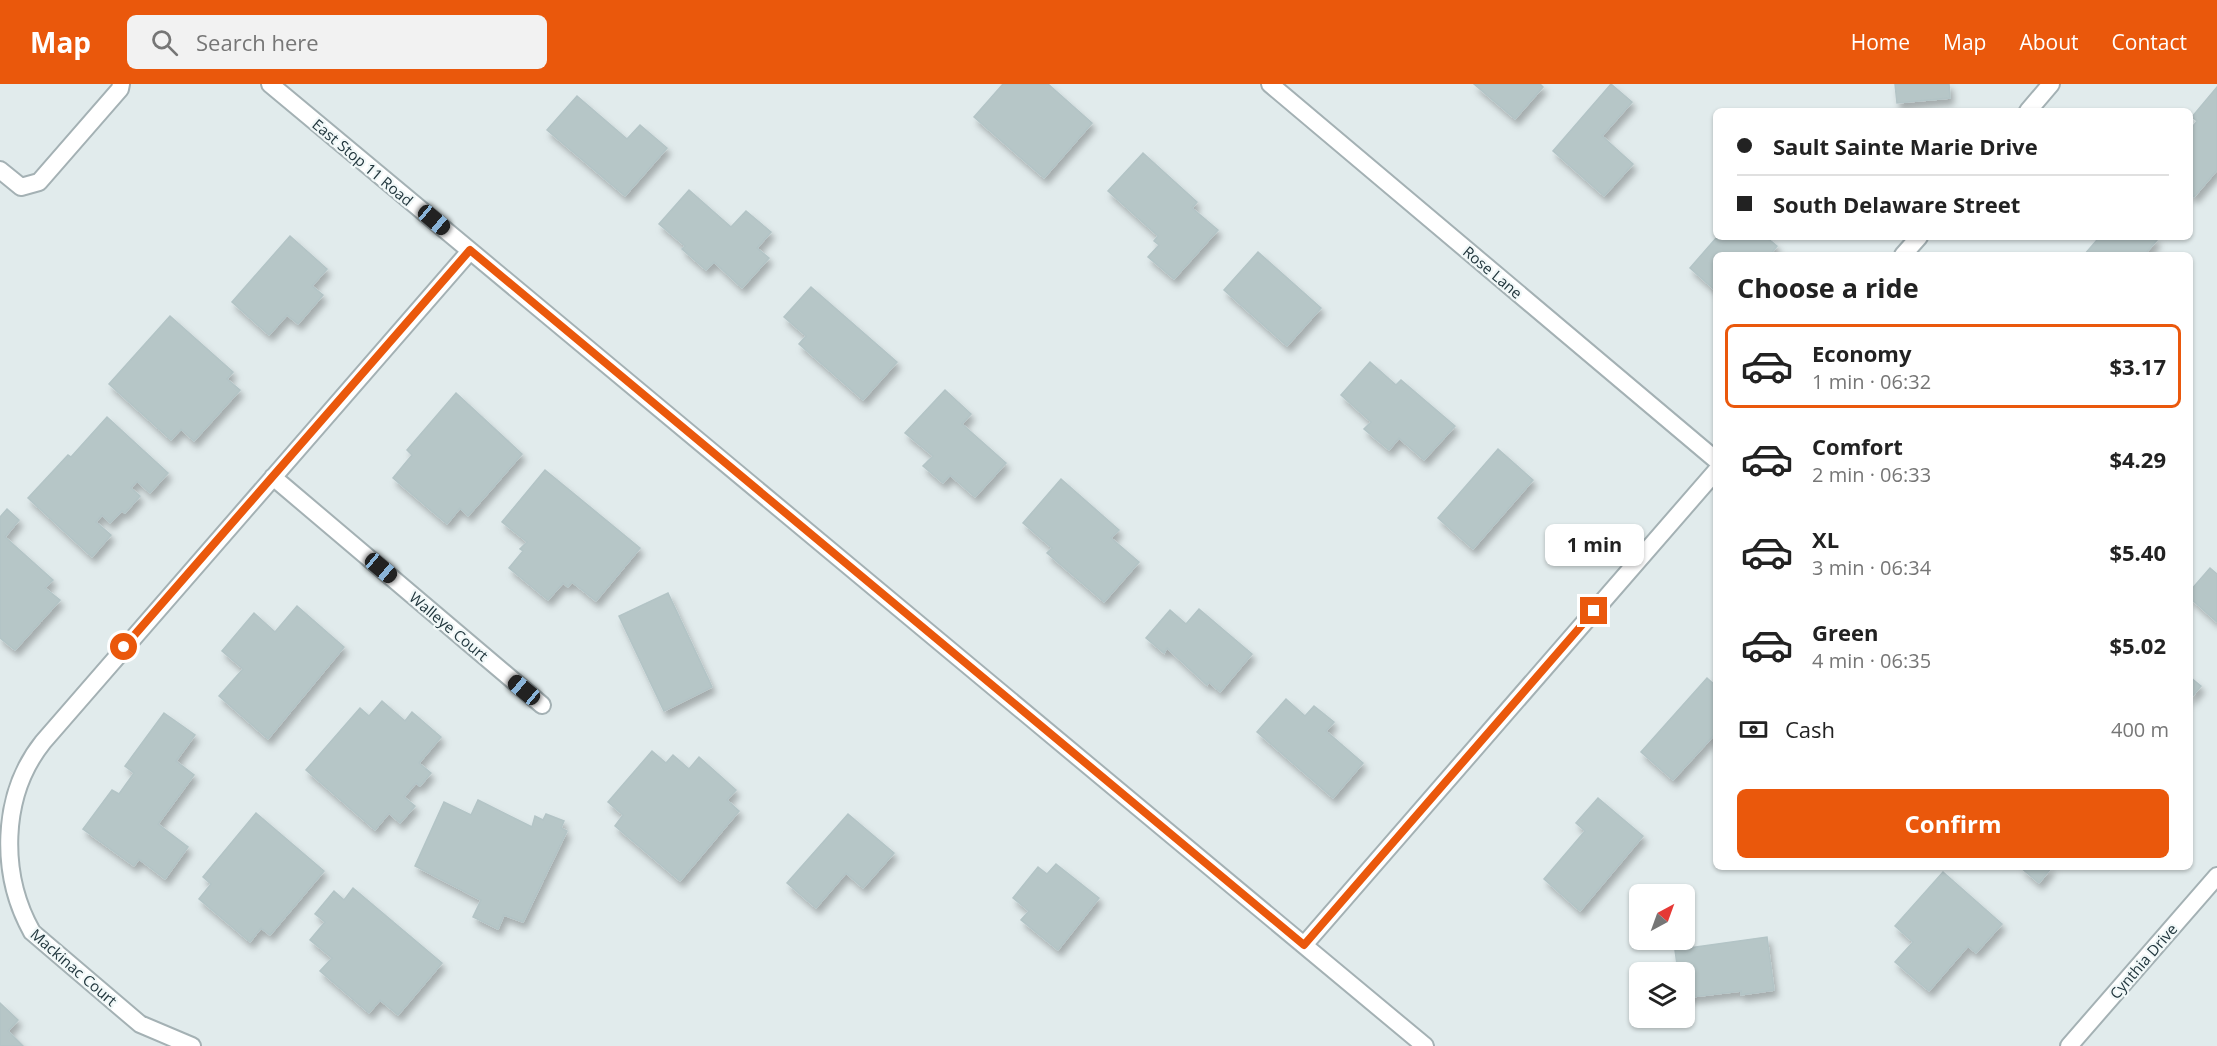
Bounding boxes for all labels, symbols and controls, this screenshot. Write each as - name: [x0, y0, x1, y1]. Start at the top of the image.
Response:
- search box: [127, 15, 547, 69]
- text: Map: [30, 23, 91, 61]
- icon: search: [148, 26, 181, 59]
- text: Search here: [196, 27, 319, 57]
- text: Home: [1851, 28, 1910, 56]
- text: Map: [1943, 28, 1986, 56]
- text: About: [2019, 28, 2079, 56]
- text: Contact: [2112, 28, 2187, 56]
- street label: East Stop 11 Road: [308, 114, 418, 210]
- text: Sault Sainte Marie Drive: [1773, 131, 2038, 161]
- text: South Delaware Street: [1773, 189, 2020, 219]
- car: [414, 202, 454, 238]
- street label: Rose Lane: [1459, 241, 1527, 303]
- text: Choose a ride: [1737, 269, 1919, 306]
- text: Economy: [1812, 338, 1911, 368]
- icon: car: [1740, 339, 1794, 393]
- text: $3.17: [2109, 351, 2166, 381]
- text: 1 min · 06:32: [1812, 368, 1931, 395]
- text: Comfort: [1812, 431, 1903, 461]
- icon: car: [1740, 432, 1794, 486]
- text: $4.29: [2109, 444, 2166, 474]
- text: 2 min · 06:33: [1812, 461, 1931, 488]
- callout: 1 min: [1544, 524, 1644, 566]
- text: XL: [1812, 524, 1839, 554]
- icon: car: [1740, 525, 1794, 579]
- text: 1 min: [1567, 531, 1622, 558]
- text: $5.40: [2109, 537, 2166, 567]
- car: [361, 550, 401, 586]
- text: 3 min · 06:34: [1812, 554, 1931, 581]
- street label: Walleye Court: [405, 587, 493, 665]
- route end: [1580, 597, 1607, 624]
- text: Green: [1812, 617, 1878, 647]
- icon: car: [1740, 618, 1794, 672]
- text: $5.02: [2109, 630, 2166, 660]
- route start: [110, 633, 137, 660]
- text: 4 min · 06:35: [1812, 647, 1931, 674]
- car: [504, 672, 544, 708]
- icon: cash: [1737, 713, 1770, 746]
- text: Cash: [1785, 714, 1835, 744]
- text: 400 m: [2111, 716, 2169, 743]
- button: Confirm: [1737, 789, 2169, 858]
- north arrow: [1629, 884, 1695, 950]
- map controls: [1629, 884, 1695, 1028]
- street label: Cynthia Drive: [2105, 919, 2181, 1003]
- street label: Mackinac Court: [27, 924, 121, 1010]
- button: layers: [1629, 962, 1695, 1028]

